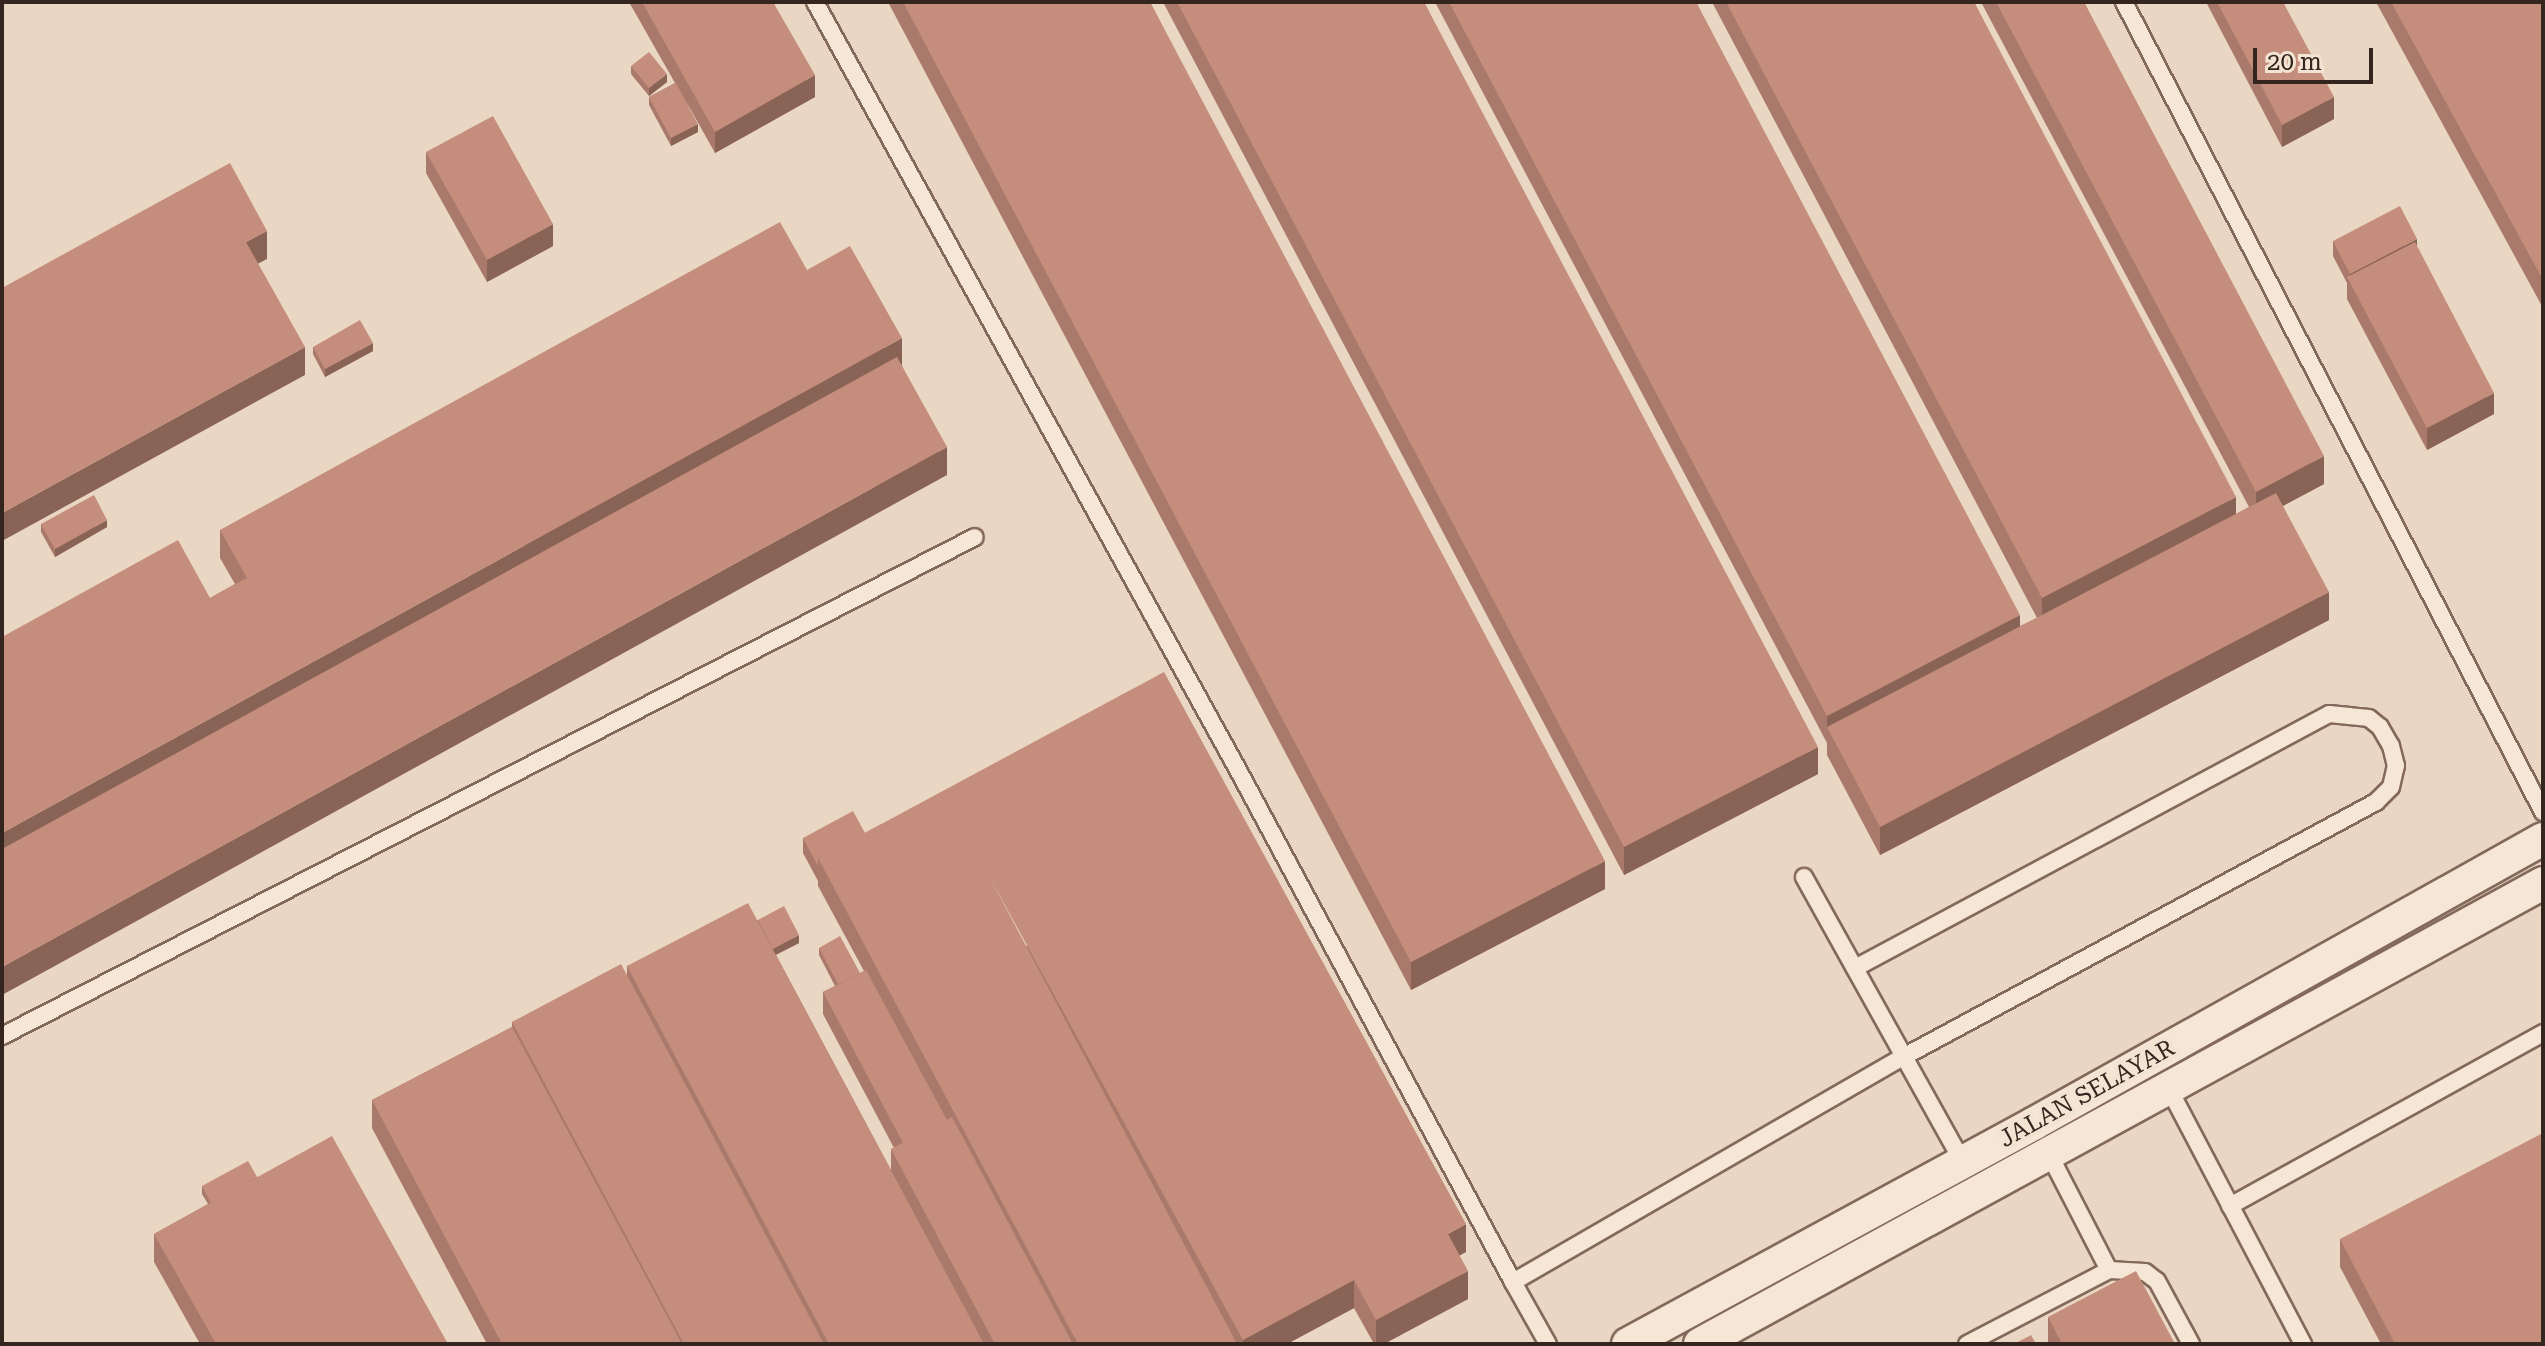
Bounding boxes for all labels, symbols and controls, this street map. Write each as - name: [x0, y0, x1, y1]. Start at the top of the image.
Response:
- scale bar: [2257, 32, 2377, 82]
- text: 20 m: [2267, 48, 2322, 76]
- street label: JALAN SELAYAR: [1994, 1034, 2180, 1154]

